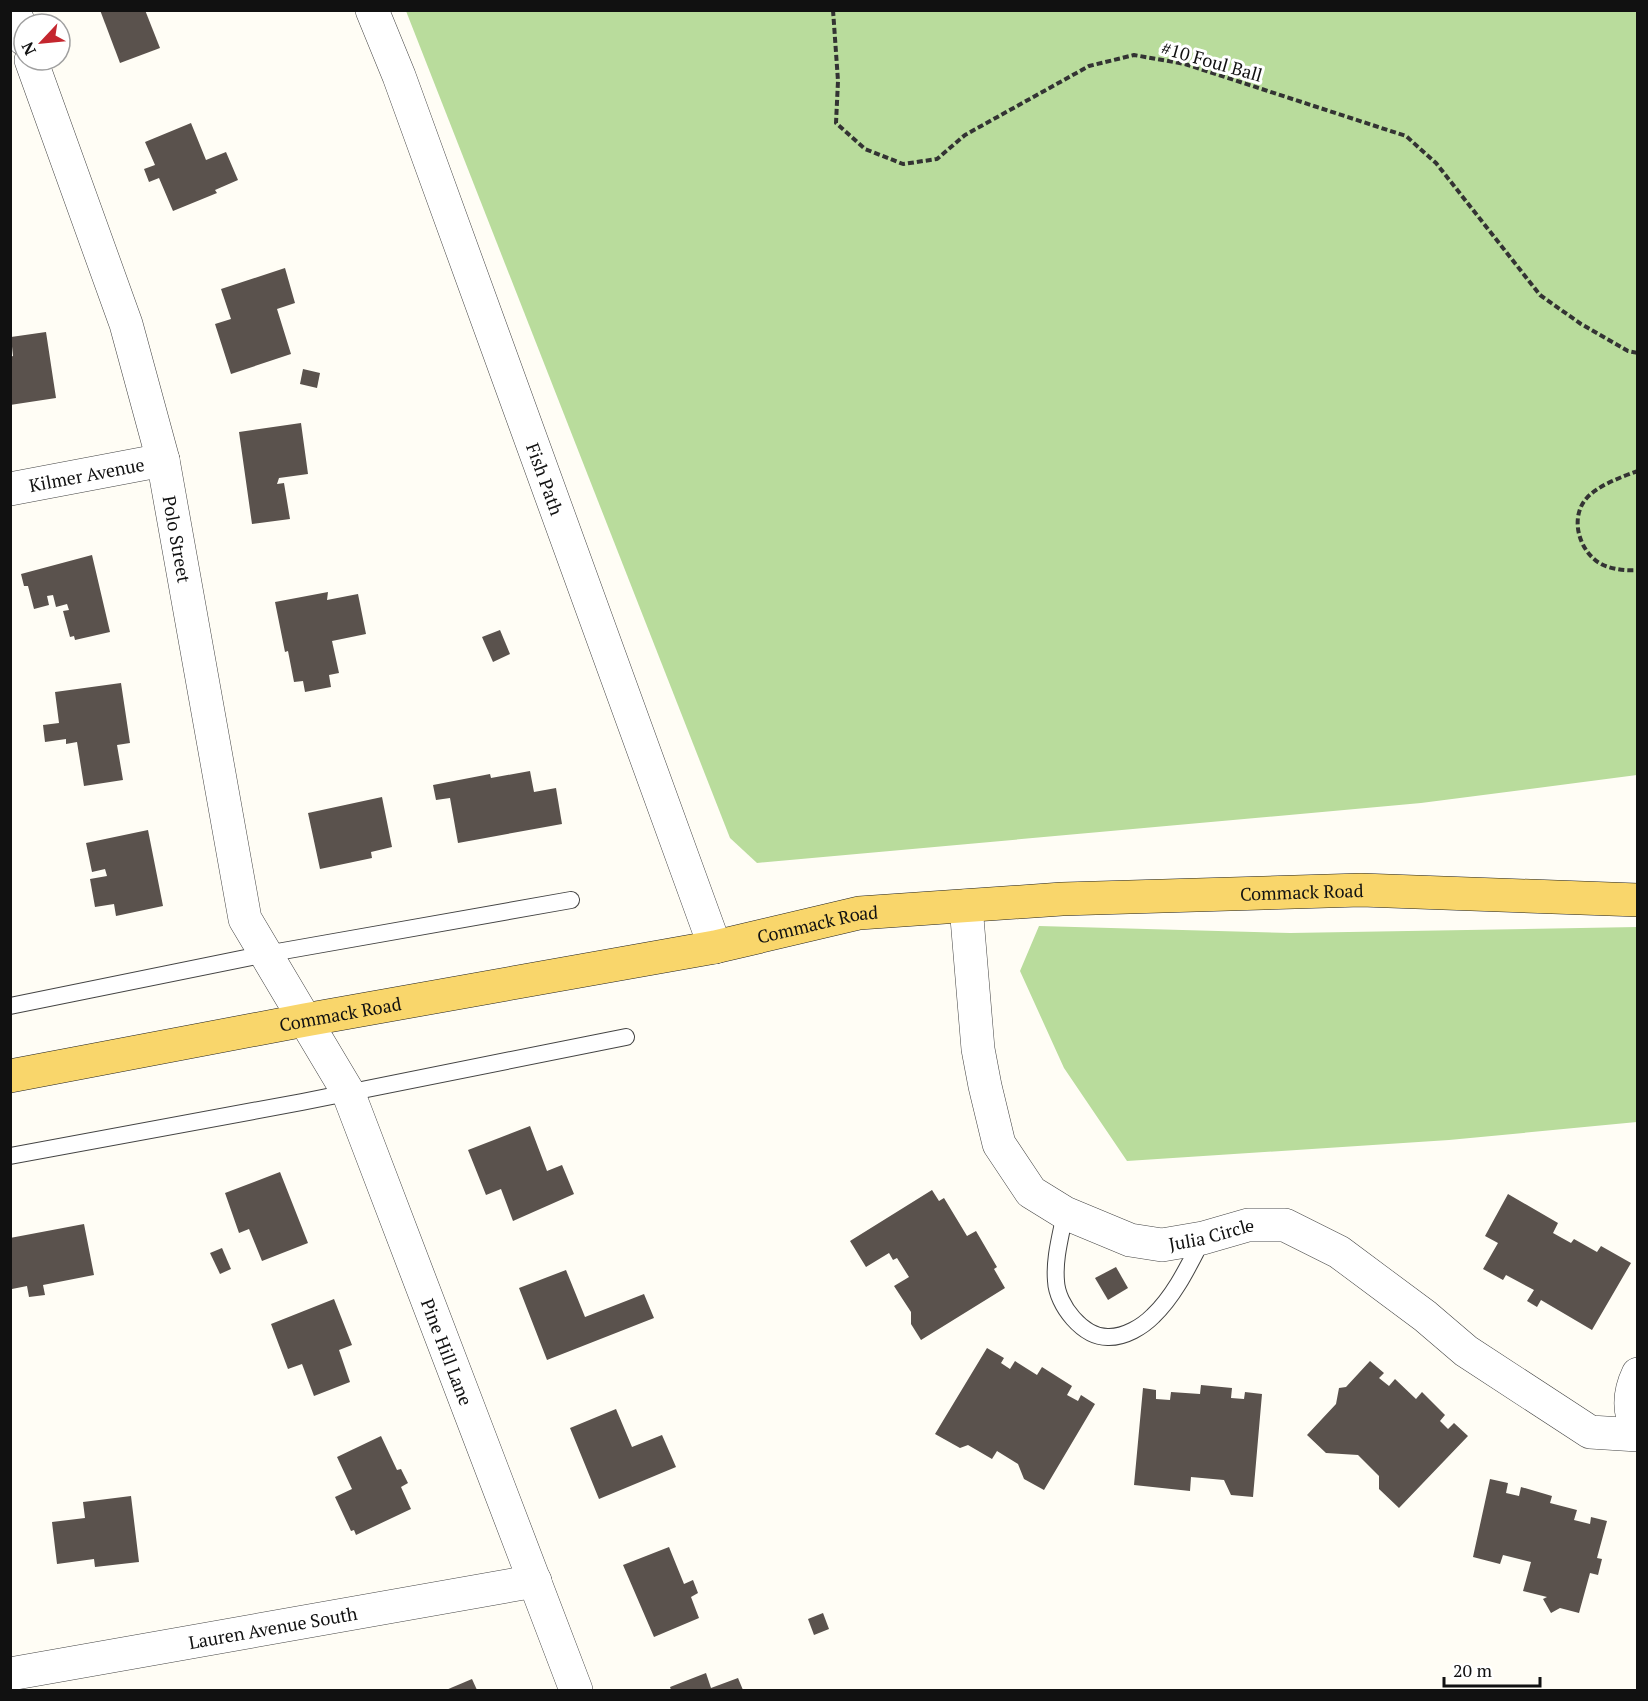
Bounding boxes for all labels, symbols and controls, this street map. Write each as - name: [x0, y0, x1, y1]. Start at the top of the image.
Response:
- north arrow: [12, 12, 72, 72]
- street label: #10 Foul Ball: [1159, 35, 1265, 87]
- text: N: [16, 38, 41, 59]
- street label: Fish Path: [521, 440, 569, 519]
- street label: Kilmer Avenue: [27, 452, 146, 497]
- street label: Polo Street: [158, 494, 197, 585]
- street label: Commack Road: [1240, 878, 1364, 906]
- street label: Commack Road: [755, 900, 879, 949]
- street label: Commack Road: [277, 991, 403, 1037]
- street label: Julia Circle: [1167, 1213, 1254, 1256]
- street label: Pine Hill Lane: [416, 1295, 478, 1409]
- street label: Lauren Avenue South: [187, 1601, 359, 1654]
- scale bar: [1444, 1650, 1540, 1688]
- text: 20 m: [1453, 1658, 1493, 1682]

